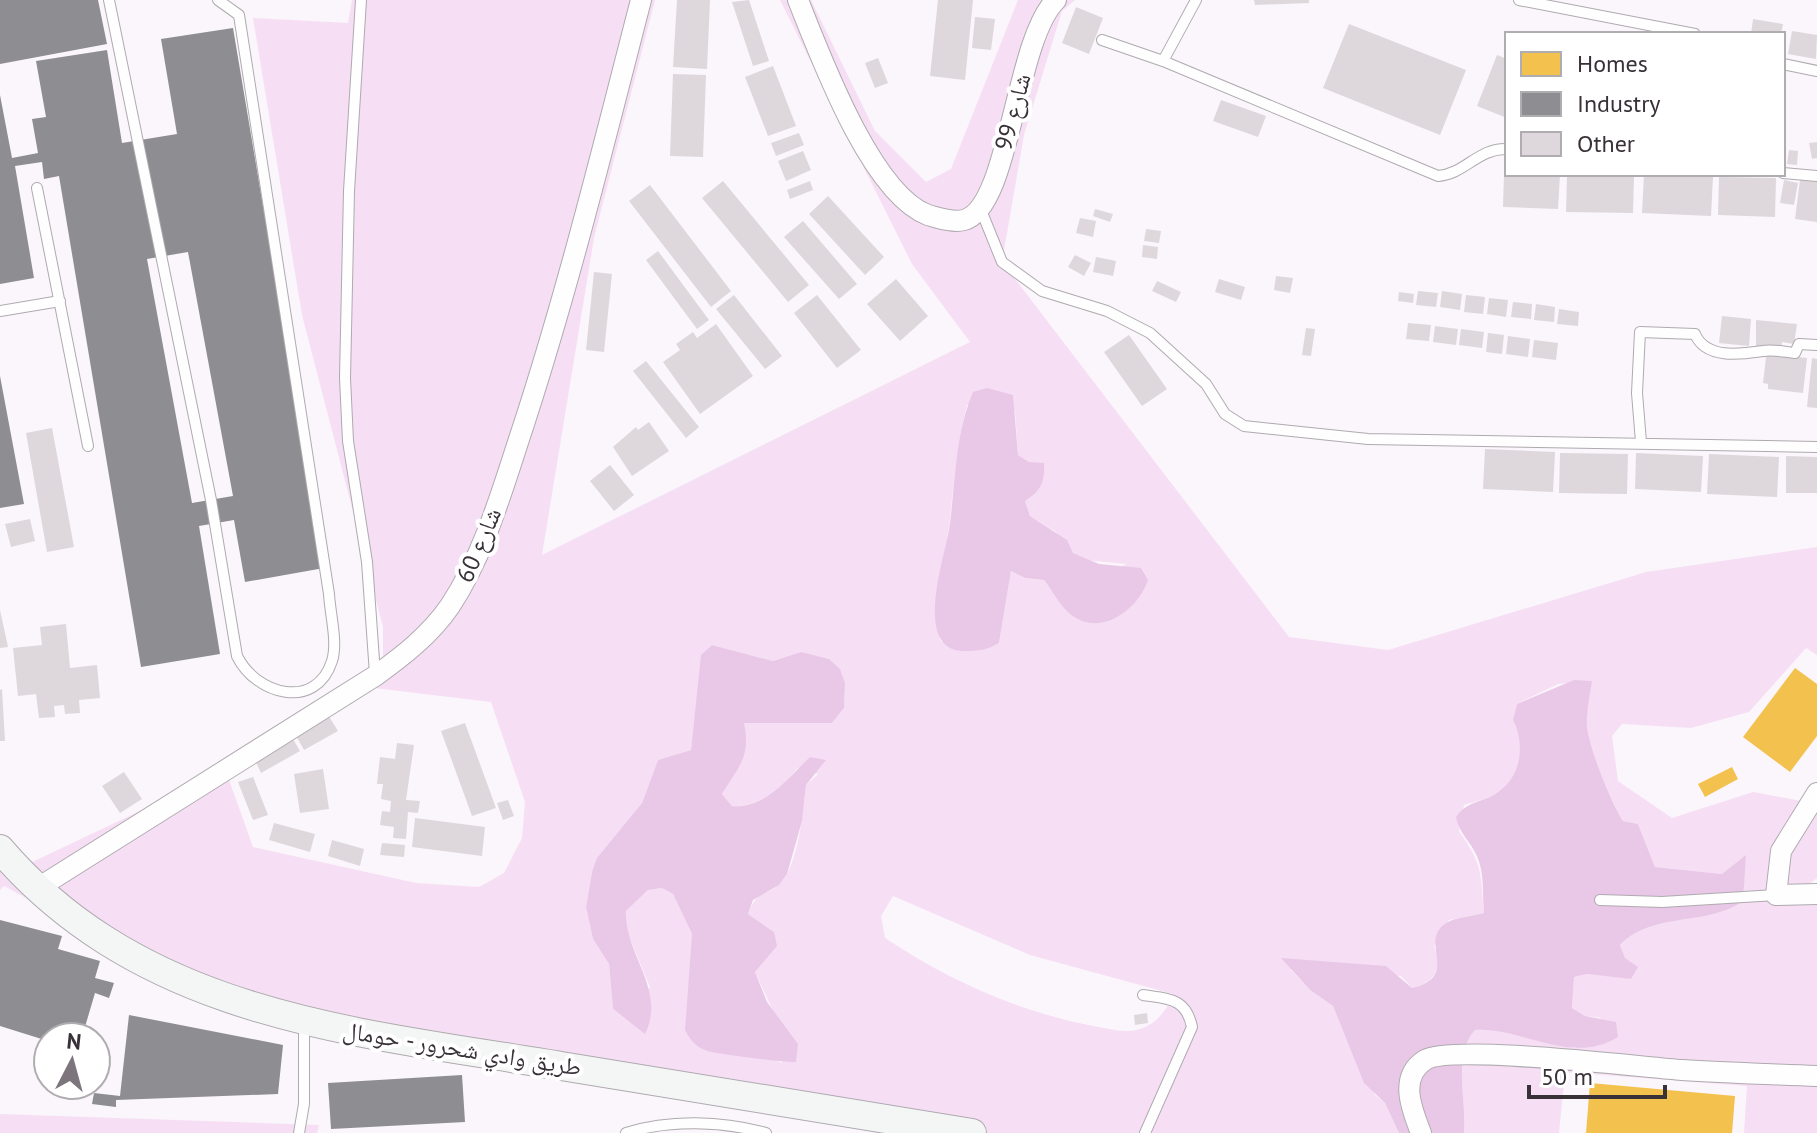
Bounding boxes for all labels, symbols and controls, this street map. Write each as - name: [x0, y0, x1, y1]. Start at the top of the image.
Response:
- legend: [1505, 32, 1785, 176]
- text: Homes: [1577, 48, 1648, 79]
- street label: شارع 99: [987, 70, 1038, 154]
- text: Industry: [1577, 88, 1661, 119]
- text: Other: [1577, 128, 1635, 159]
- street label: شارع 60: [449, 503, 508, 587]
- street label: طريق وادي شحرور - حومال: [340, 1014, 584, 1087]
- north arrow: [32, 1021, 112, 1101]
- text: N: [65, 1026, 83, 1056]
- scale bar: [1529, 1049, 1665, 1099]
- text: 50 m: [1541, 1061, 1593, 1092]

